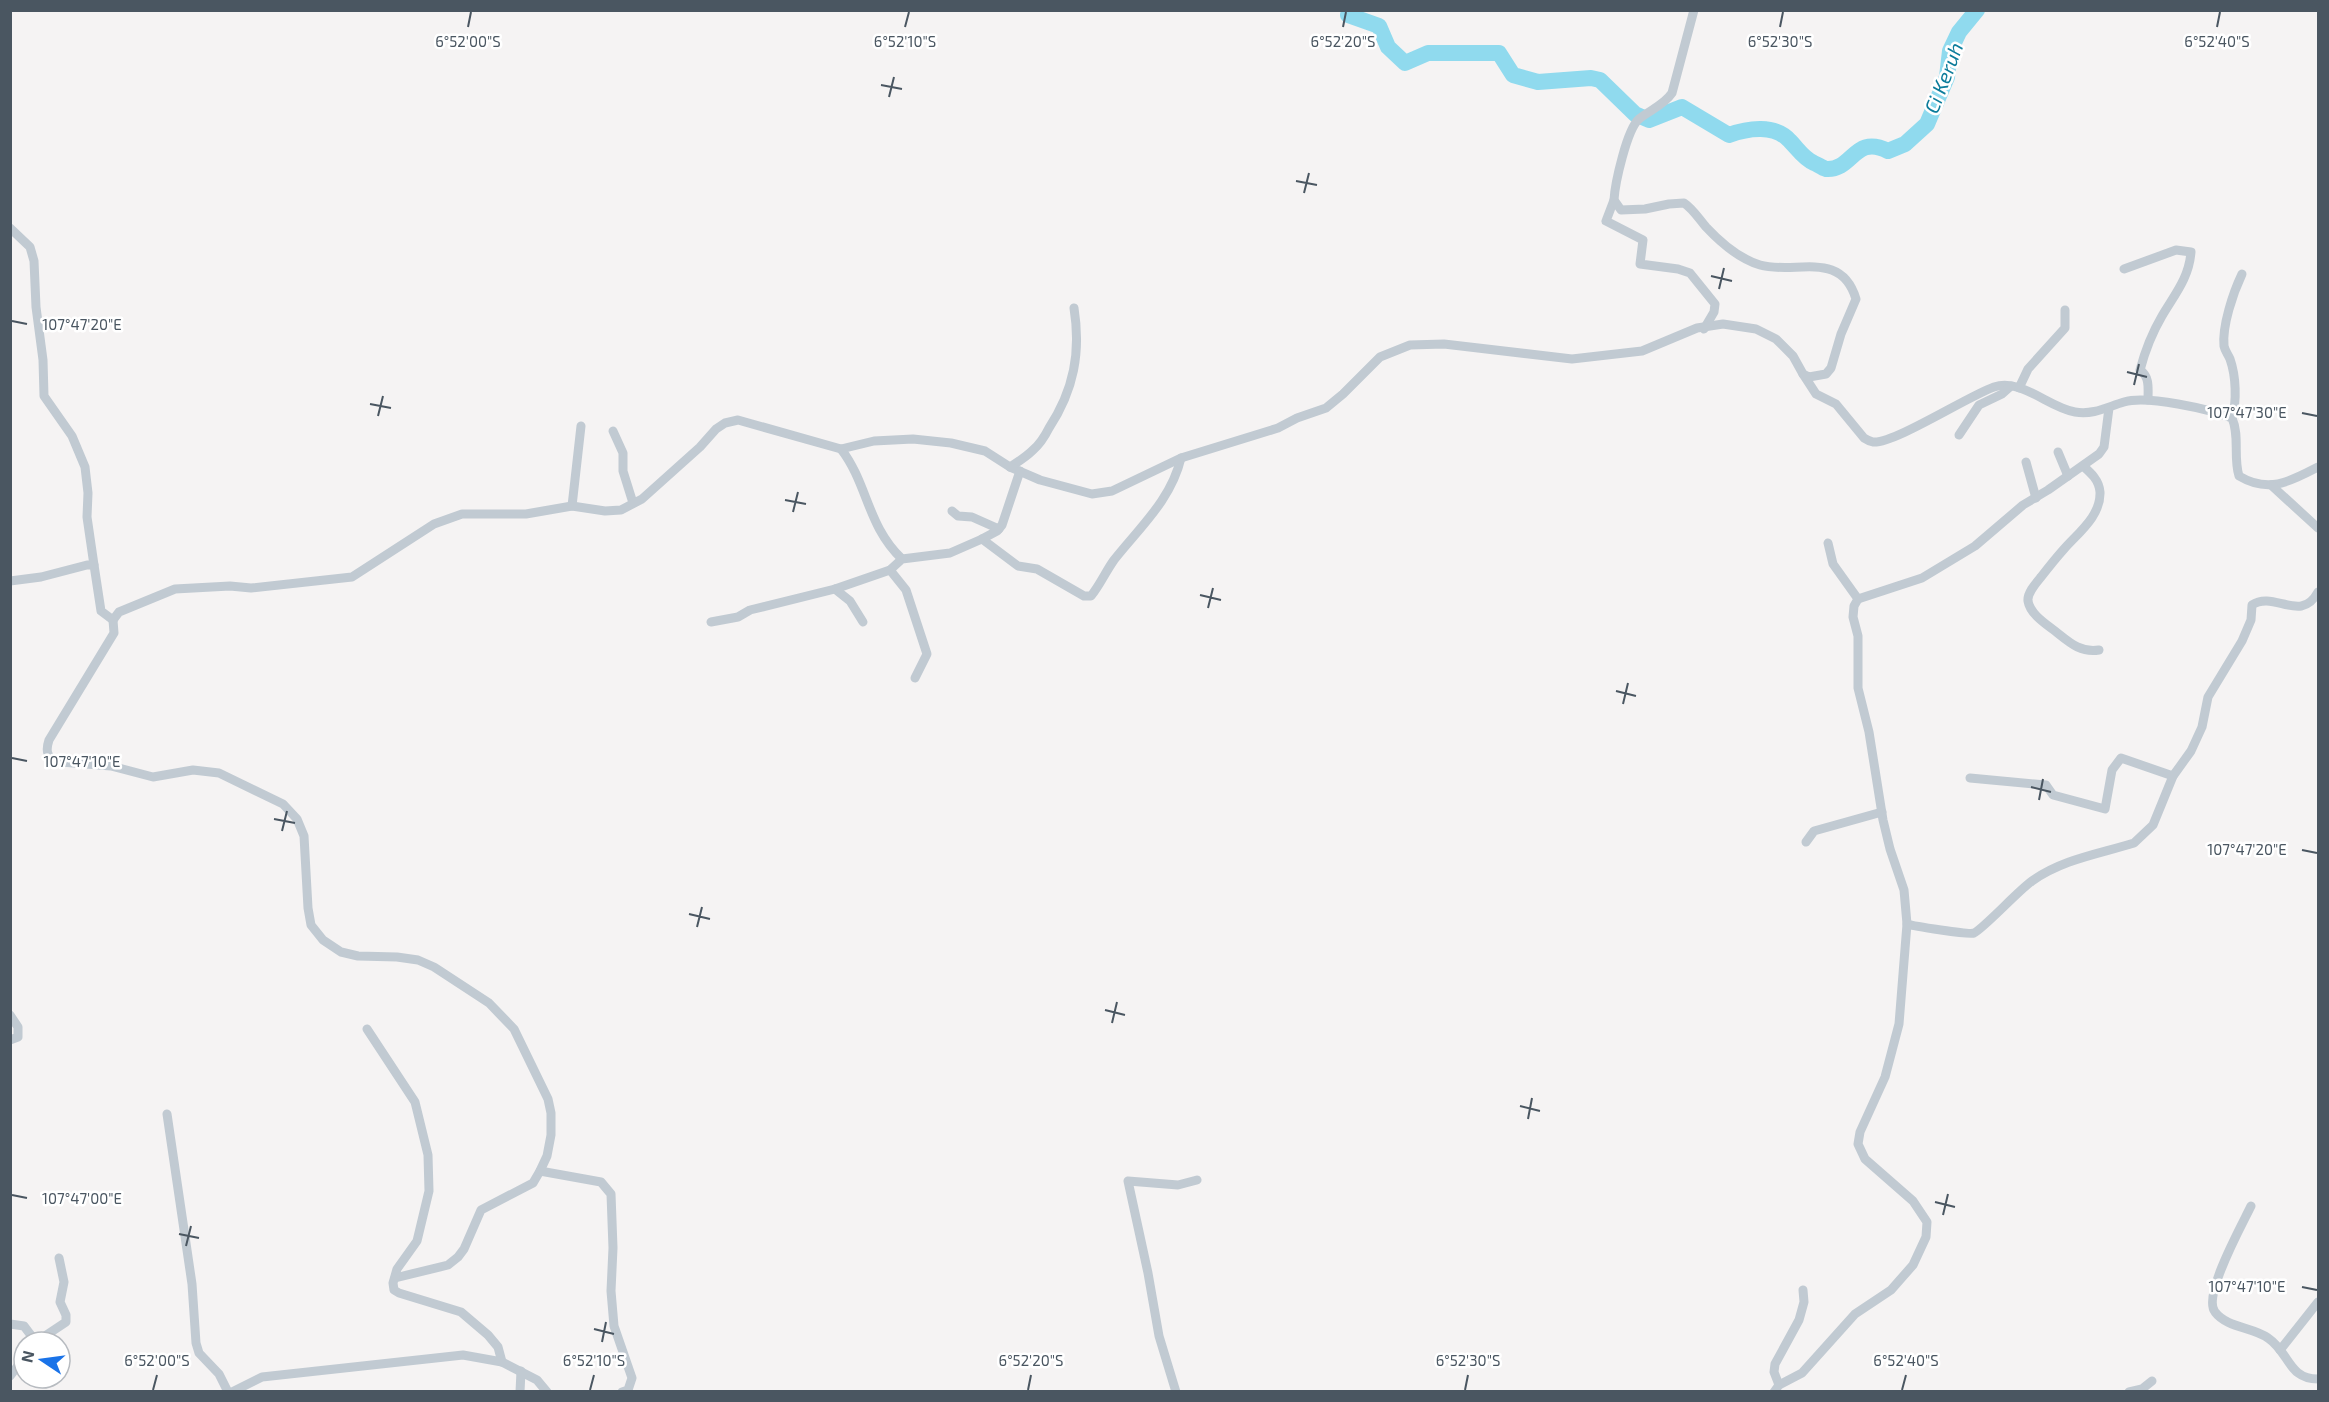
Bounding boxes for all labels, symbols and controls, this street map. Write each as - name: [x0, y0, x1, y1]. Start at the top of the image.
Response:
- text: 6°52'00"S: [435, 32, 501, 50]
- text: 6°52'10"S: [874, 32, 936, 50]
- text: 6°52'20"S: [1311, 32, 1375, 50]
- text: 6°52'30"S: [1748, 32, 1812, 50]
- text: 6°52'40"S: [2184, 32, 2250, 50]
- water label: Ci Keruh: [1919, 39, 1967, 116]
- text: 107°47'20"E: [42, 315, 122, 333]
- text: 107°47'30"E: [2207, 403, 2287, 421]
- text: 107°47'10"E: [44, 752, 120, 770]
- text: 107°47'20"E: [2207, 840, 2287, 858]
- text: 107°47'00"E: [42, 1189, 122, 1207]
- text: 107°47'10"E: [2209, 1277, 2285, 1295]
- north arrow: [12, 1330, 72, 1390]
- text: N: [16, 1349, 37, 1364]
- text: 6°52'00"S: [124, 1351, 190, 1369]
- text: 6°52'10"S: [563, 1351, 625, 1369]
- text: 6°52'20"S: [999, 1351, 1063, 1369]
- text: 6°52'30"S: [1436, 1351, 1500, 1369]
- text: 6°52'40"S: [1873, 1351, 1939, 1369]

